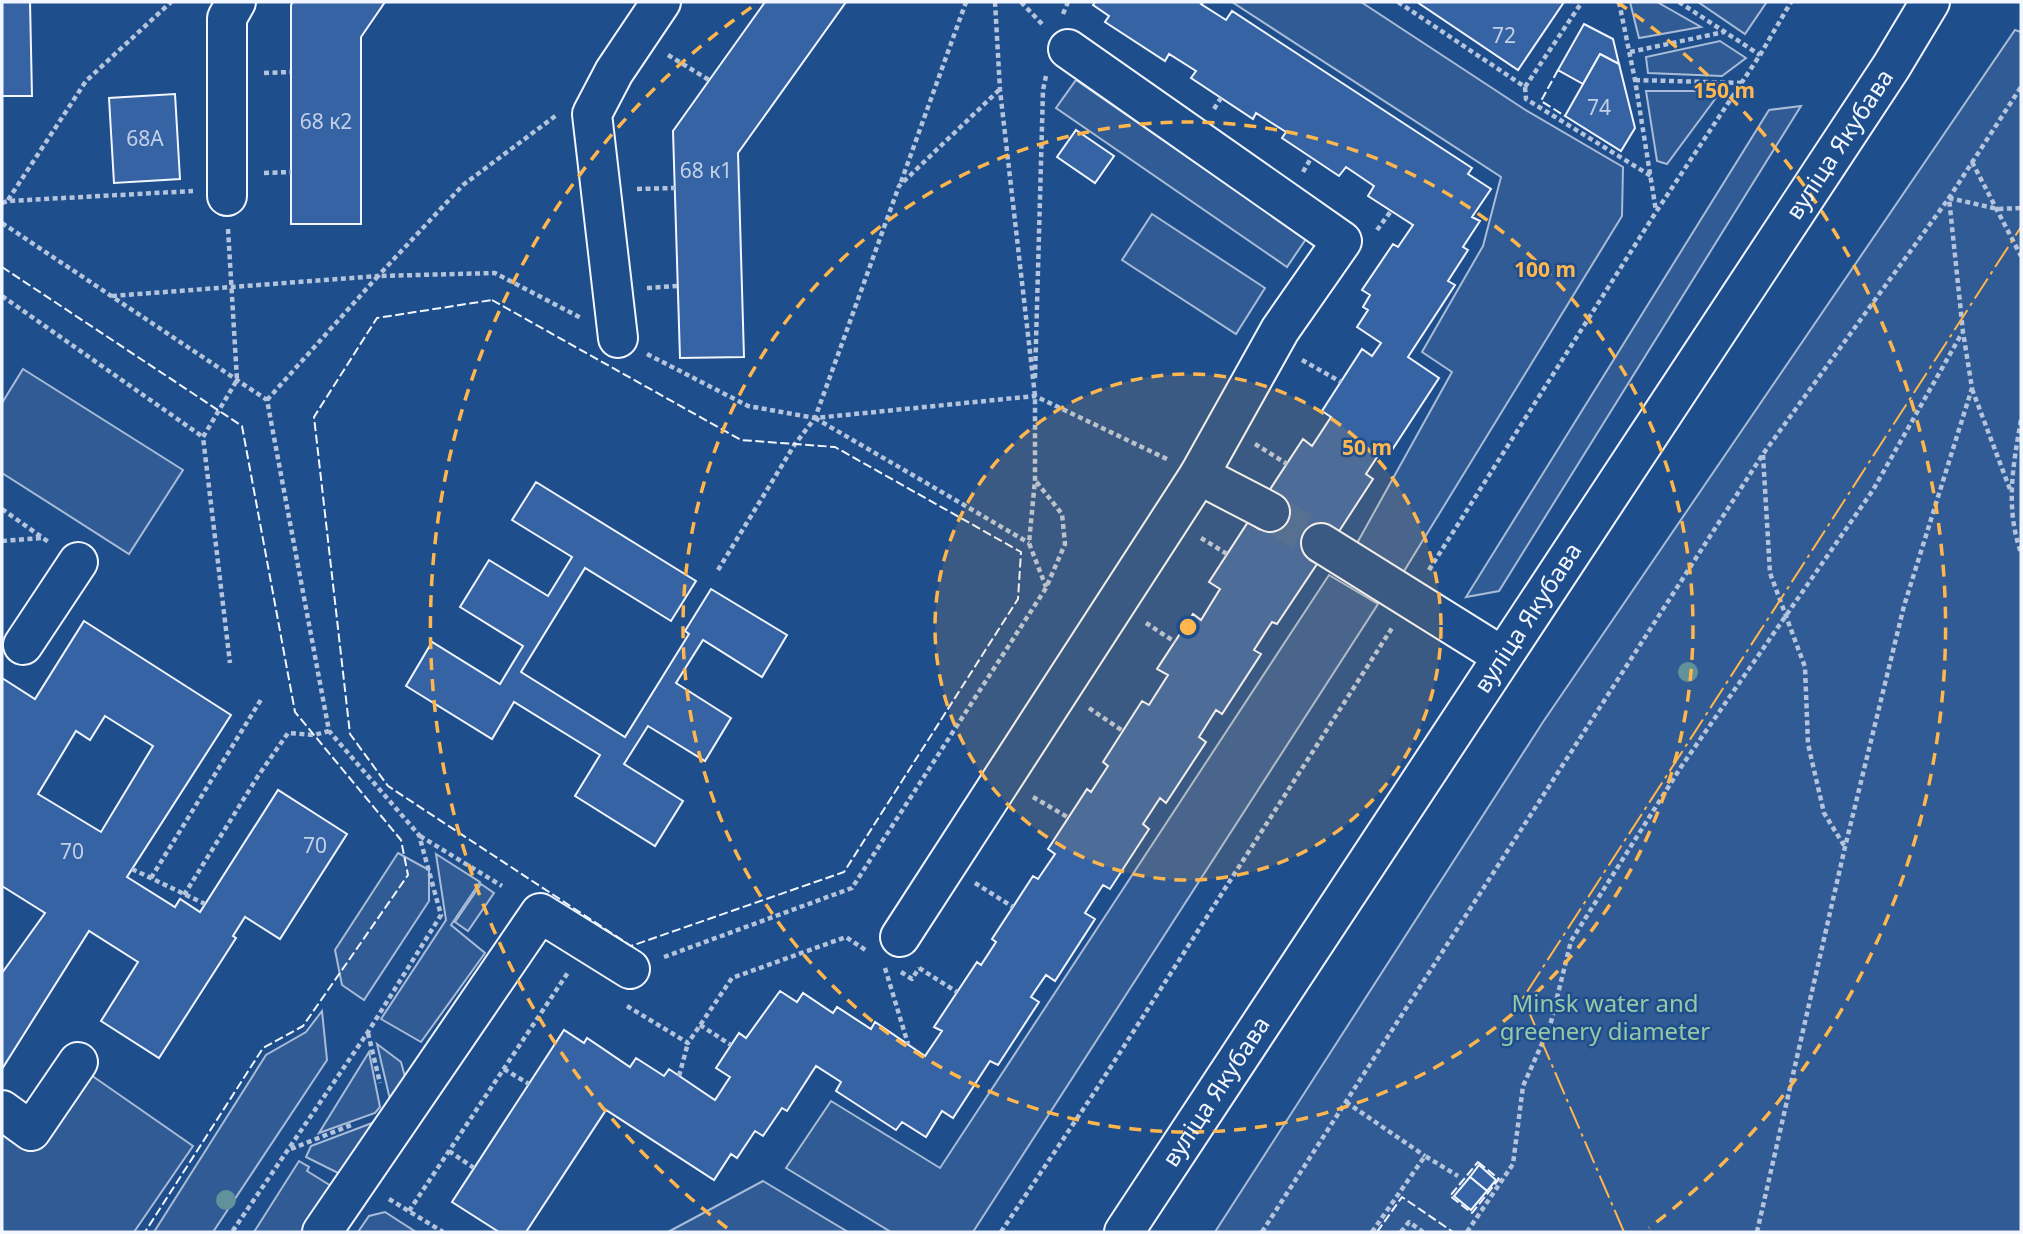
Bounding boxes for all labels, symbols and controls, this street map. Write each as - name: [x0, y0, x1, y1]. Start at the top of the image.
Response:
- house number: 72: [1492, 21, 1516, 49]
- street label: вуліца Якубава: [1777, 62, 1900, 225]
- text: 150 m: [1693, 76, 1755, 104]
- house number: 74: [1587, 93, 1611, 121]
- house number: 68 к2: [300, 107, 352, 135]
- house number: 68А: [126, 124, 164, 152]
- house number: 68 к1: [680, 156, 732, 184]
- text: 100 m: [1514, 255, 1576, 283]
- text: 50 m: [1342, 433, 1392, 461]
- street label: вуліца Якубава: [1465, 536, 1588, 699]
- centre of rings: [1176, 615, 1200, 639]
- house number: 70: [303, 831, 327, 859]
- house number: 70: [60, 837, 84, 865]
- park label: Minsk water and greenery diameter: [1500, 986, 1710, 1047]
- street label: вуліца Якубава: [1154, 1009, 1277, 1173]

